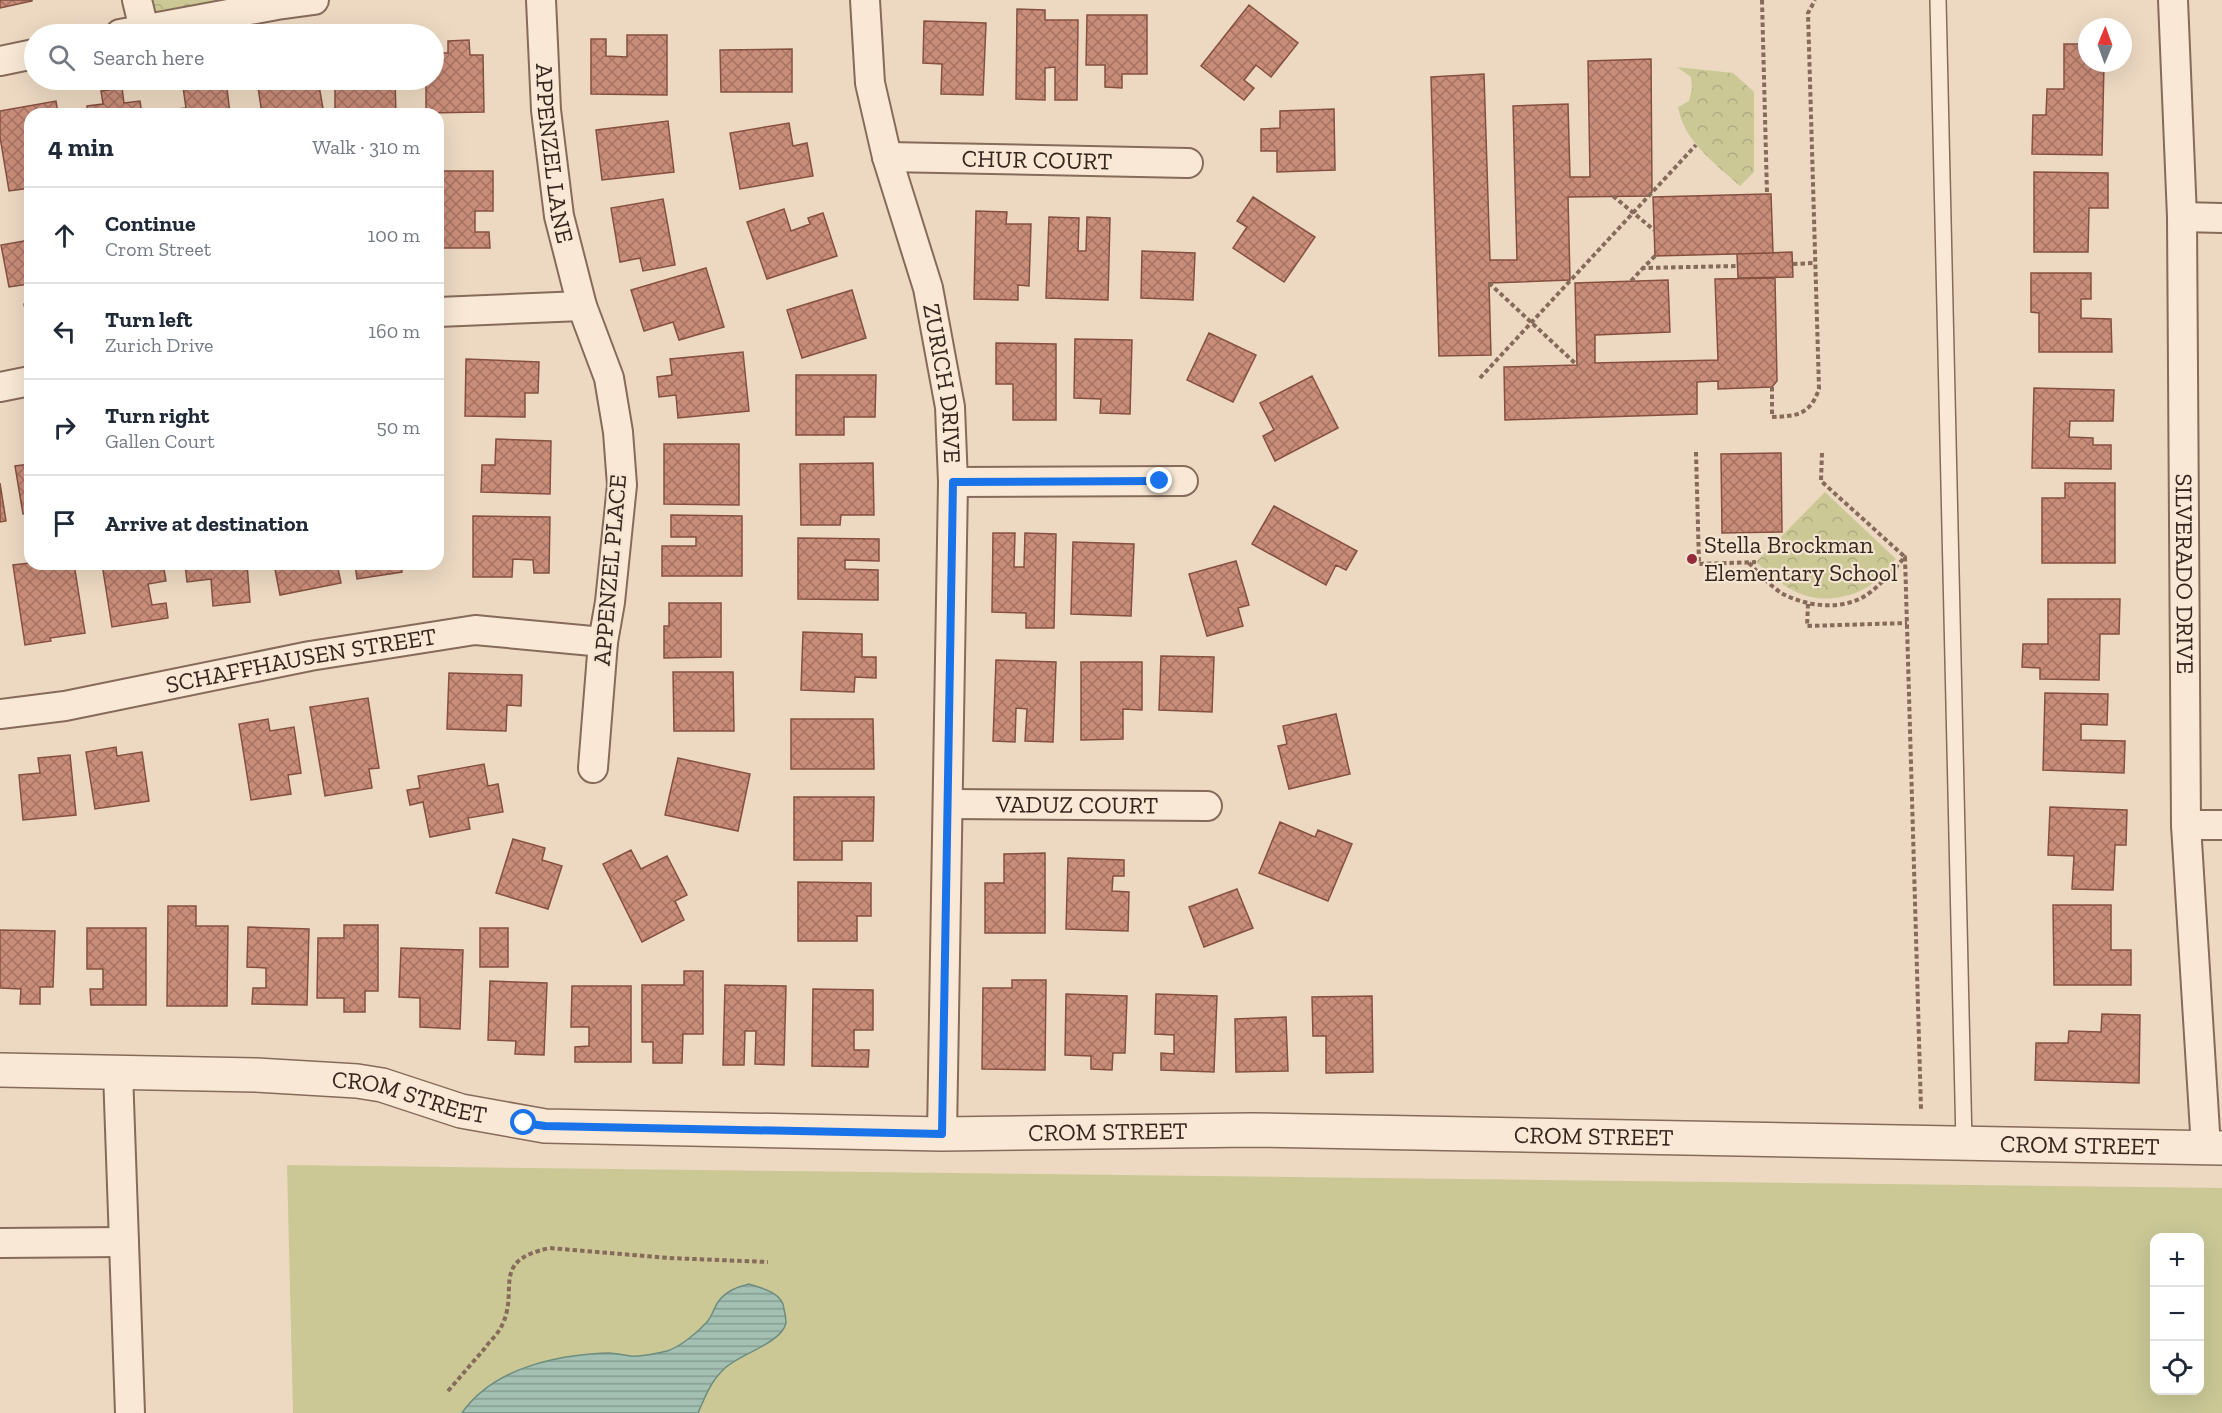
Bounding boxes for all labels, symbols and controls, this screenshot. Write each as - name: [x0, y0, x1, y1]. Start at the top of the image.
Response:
- north arrow: [2078, 18, 2132, 72]
- search box: [24, 24, 444, 90]
- icon: search: [45, 41, 78, 74]
- text: Search here: [93, 44, 204, 71]
- street label: APPENZEL LANE: [530, 63, 580, 246]
- text: 4 min: [48, 131, 114, 163]
- text: Walk · 310 m: [313, 135, 420, 159]
- street label: CHUR COURT: [961, 143, 1113, 175]
- text: Continue: [105, 210, 196, 237]
- icon: ahead: [48, 219, 81, 252]
- text: 100 m: [367, 223, 420, 247]
- text: Crom Street: [105, 237, 211, 261]
- street label: ZURICH DRIVE: [917, 301, 967, 464]
- text: Turn left: [105, 306, 192, 333]
- icon: left: [48, 315, 81, 348]
- text: 160 m: [368, 319, 420, 343]
- text: Zurich Drive: [105, 333, 213, 357]
- text: Turn right: [105, 402, 209, 429]
- icon: right: [48, 411, 81, 444]
- text: 50 m: [376, 415, 420, 439]
- text: Gallen Court: [105, 429, 215, 453]
- route end: [1146, 467, 1172, 493]
- street label: APPENZEL PLACE: [587, 473, 632, 667]
- street label: SILVERADO DRIVE: [2170, 473, 2200, 674]
- icon: arrive: [48, 507, 81, 540]
- text: Arrive at destination: [105, 510, 308, 537]
- place label: Stella Brockman Elementary School: [1704, 530, 1898, 587]
- marker: Stella Brockman Elementary School: [1685, 552, 1699, 566]
- street label: SCHAFFHAUSEN STREET: [163, 621, 438, 699]
- street label: VADUZ COURT: [995, 789, 1158, 820]
- street label: CROM STREET: [331, 1065, 489, 1129]
- route start: [510, 1109, 536, 1135]
- street label: CROM STREET: [1028, 1116, 1188, 1147]
- street label: CROM STREET: [1514, 1120, 1674, 1152]
- street label: CROM STREET: [2000, 1129, 2160, 1161]
- map controls: [2150, 1233, 2204, 1395]
- button: +: [2150, 1233, 2204, 1287]
- button: −: [2150, 1287, 2204, 1341]
- button: locate: [2150, 1341, 2204, 1395]

